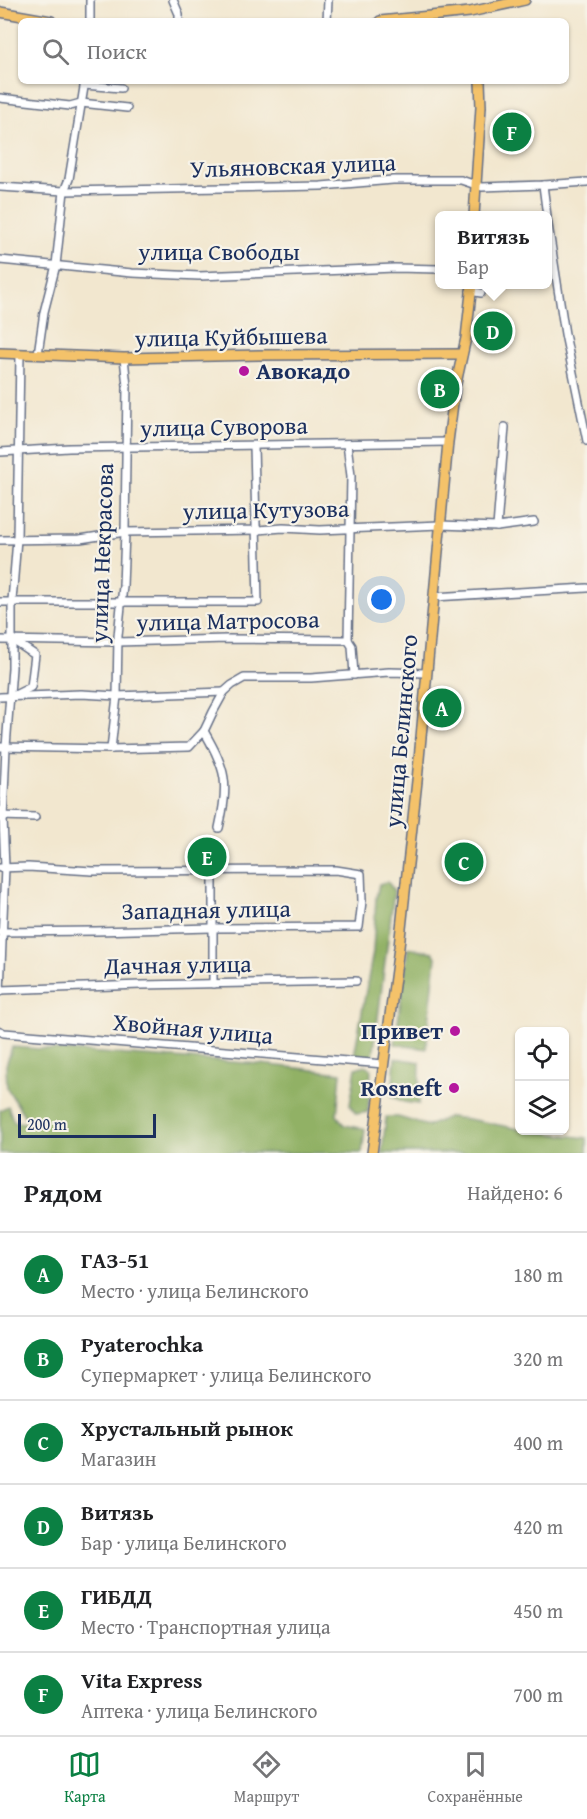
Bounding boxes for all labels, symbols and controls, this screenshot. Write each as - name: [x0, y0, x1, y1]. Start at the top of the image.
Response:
- search box: [18, 18, 569, 84]
- icon: search: [39, 35, 72, 68]
- text: Поиск: [87, 35, 147, 67]
- pin: F: [492, 110, 532, 154]
- street label: Ульяновская улица: [189, 144, 397, 187]
- popup: [435, 211, 552, 289]
- text: Витязь: [457, 220, 530, 252]
- street label: улица Свободы: [137, 234, 300, 269]
- text: Бар: [457, 252, 489, 281]
- pin: D: [474, 308, 512, 354]
- street label: улица Куйбышева: [133, 317, 328, 356]
- place label: Авокадо: [256, 353, 351, 388]
- marker: Авокадо: [237, 364, 251, 378]
- pin: B: [420, 366, 460, 412]
- street label: улица Суворова: [139, 408, 309, 445]
- street label: улица Некрасова: [81, 462, 122, 645]
- street label: улица Кутузова: [181, 491, 350, 528]
- your location: [367, 585, 396, 614]
- street label: улица Матросова: [135, 601, 320, 640]
- street label: улица Белинского: [375, 633, 426, 830]
- pin: A: [422, 686, 462, 730]
- pin: E: [188, 834, 226, 880]
- pin: C: [444, 840, 484, 884]
- street label: Западная улица: [121, 891, 292, 928]
- street label: Дачная улица: [103, 946, 252, 983]
- street label: Хвойная улица: [111, 1004, 275, 1053]
- place label: Привет: [361, 1013, 443, 1048]
- marker: Привет: [448, 1024, 462, 1038]
- map controls: [515, 1027, 569, 1135]
- button: locate: [515, 1027, 569, 1081]
- place label: Rosneft: [361, 1070, 442, 1105]
- marker: Rosneft: [447, 1081, 461, 1095]
- button: layers: [515, 1081, 569, 1135]
- scale bar: [18, 1111, 156, 1138]
- text: 200 m: [27, 1112, 67, 1136]
- text: Рядом: [24, 1173, 102, 1212]
- text: Найдено: 6: [467, 1178, 563, 1207]
- text: ГАЗ-51: [81, 1244, 149, 1276]
- text: A: [37, 1260, 50, 1289]
- text: 180 m: [513, 1260, 563, 1289]
- text: Место · улица Белинского: [81, 1276, 309, 1305]
- text: Pyaterochka: [81, 1328, 203, 1360]
- text: B: [37, 1344, 50, 1373]
- text: 320 m: [513, 1344, 563, 1373]
- text: Супермаркет · улица Белинского: [81, 1360, 372, 1389]
- text: Хрустальный рынок: [81, 1412, 293, 1444]
- text: C: [38, 1428, 49, 1457]
- text: 400 m: [513, 1428, 563, 1457]
- text: Магазин: [81, 1444, 156, 1473]
- text: Витязь: [81, 1496, 154, 1528]
- text: D: [37, 1512, 50, 1541]
- text: 420 m: [513, 1512, 563, 1541]
- text: Бар · улица Белинского: [81, 1528, 287, 1557]
- text: ГИБДД: [81, 1580, 152, 1612]
- text: E: [38, 1596, 49, 1625]
- text: 450 m: [513, 1596, 563, 1625]
- text: Место · Транспортная улица: [81, 1612, 331, 1641]
- text: Vita Express: [81, 1664, 202, 1696]
- text: F: [38, 1680, 49, 1709]
- text: 700 m: [513, 1680, 563, 1709]
- text: Аптека · улица Белинского: [81, 1696, 317, 1725]
- tab: Карта: [64, 1748, 106, 1808]
- tab: Маршрут: [234, 1748, 299, 1808]
- tab: Сохранённые: [428, 1748, 523, 1808]

